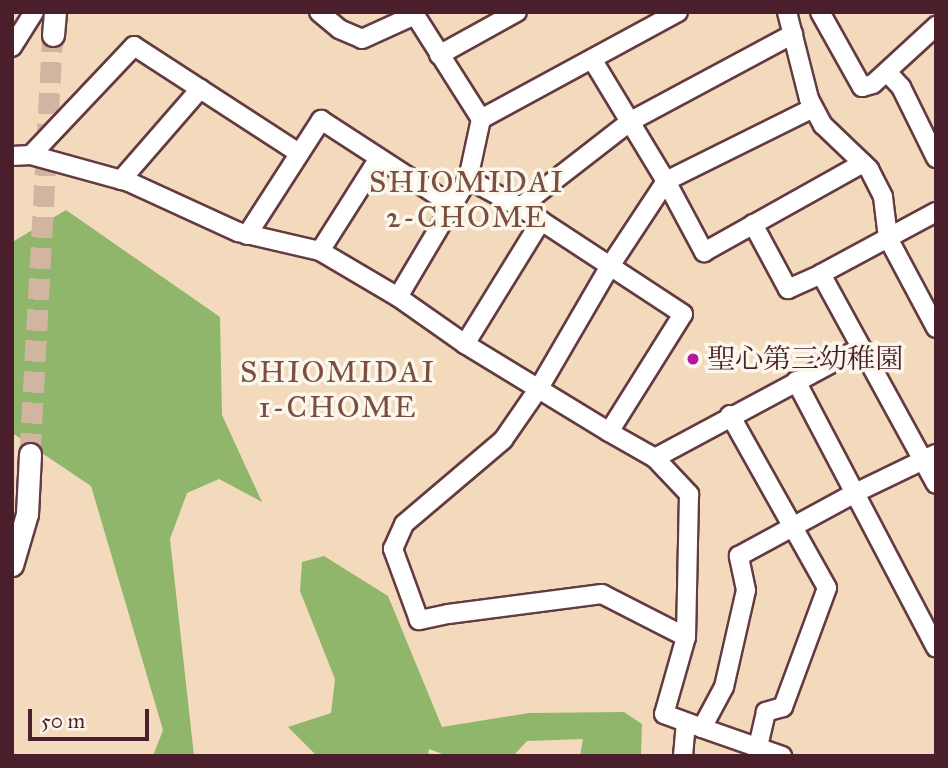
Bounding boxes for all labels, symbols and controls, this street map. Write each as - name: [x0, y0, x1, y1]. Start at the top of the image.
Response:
- district label: SHIOMIDAI 2-CHOME: [370, 164, 564, 234]
- place label: 聖心第三幼稚園: [707, 342, 903, 376]
- marker: 聖心第三幼稚園: [685, 351, 701, 367]
- district label: SHIOMIDAI 1-CHOME: [241, 354, 435, 424]
- scale bar: [32, 694, 152, 738]
- text: 50 m: [41, 708, 85, 734]

